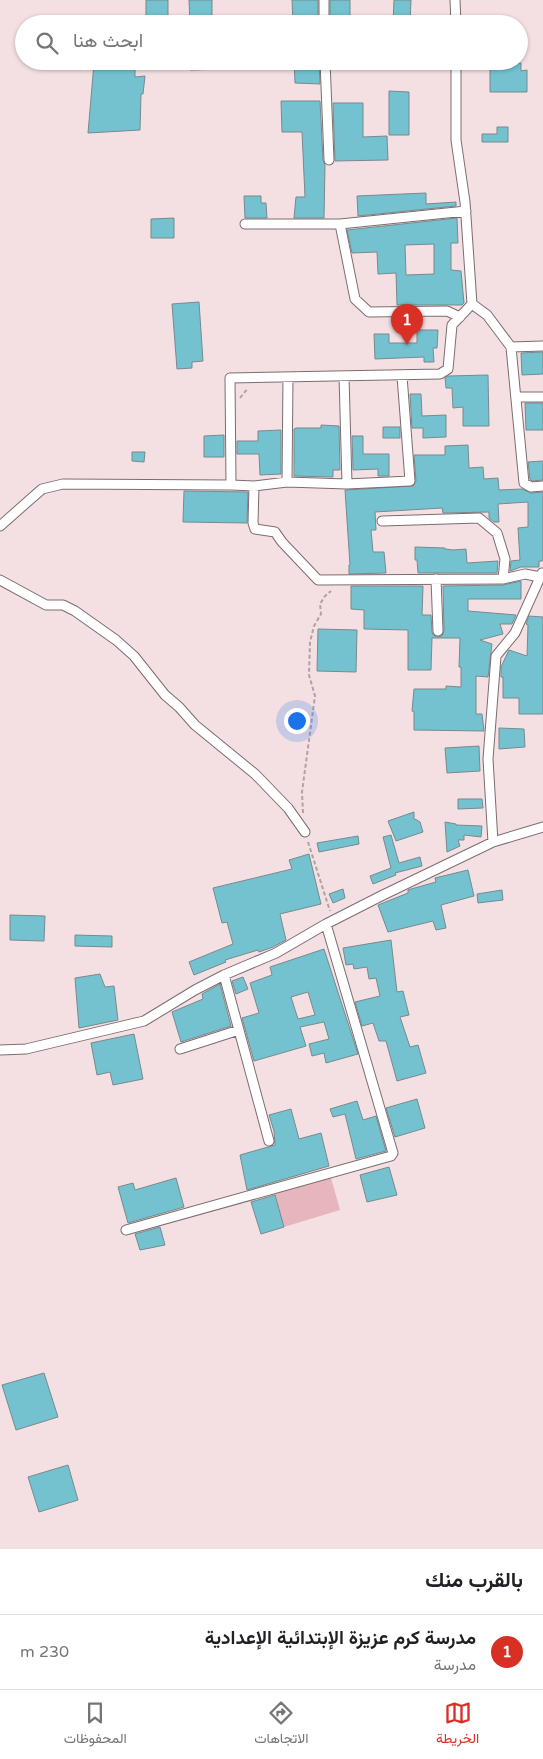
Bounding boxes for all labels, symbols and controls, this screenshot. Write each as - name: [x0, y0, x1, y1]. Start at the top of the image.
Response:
- search box: [15, 15, 528, 70]
- icon: search: [33, 29, 61, 57]
- text: ابحث هنا: [73, 30, 143, 52]
- pin: 1: [391, 304, 423, 345]
- your location: [284, 708, 310, 734]
- text: بالقرب منك: [425, 1568, 523, 1593]
- text: مدرسة كرم عزيزة الإبتدائية الإعدادية: [205, 1627, 476, 1649]
- text: 230 m: [20, 1642, 69, 1662]
- text: 1: [502, 1642, 512, 1662]
- text: مدرسة: [434, 1655, 476, 1675]
- tab: المحفوظات: [64, 1699, 127, 1751]
- tab: الاتجاهات: [254, 1699, 309, 1751]
- tab: الخريطة: [436, 1699, 479, 1751]

